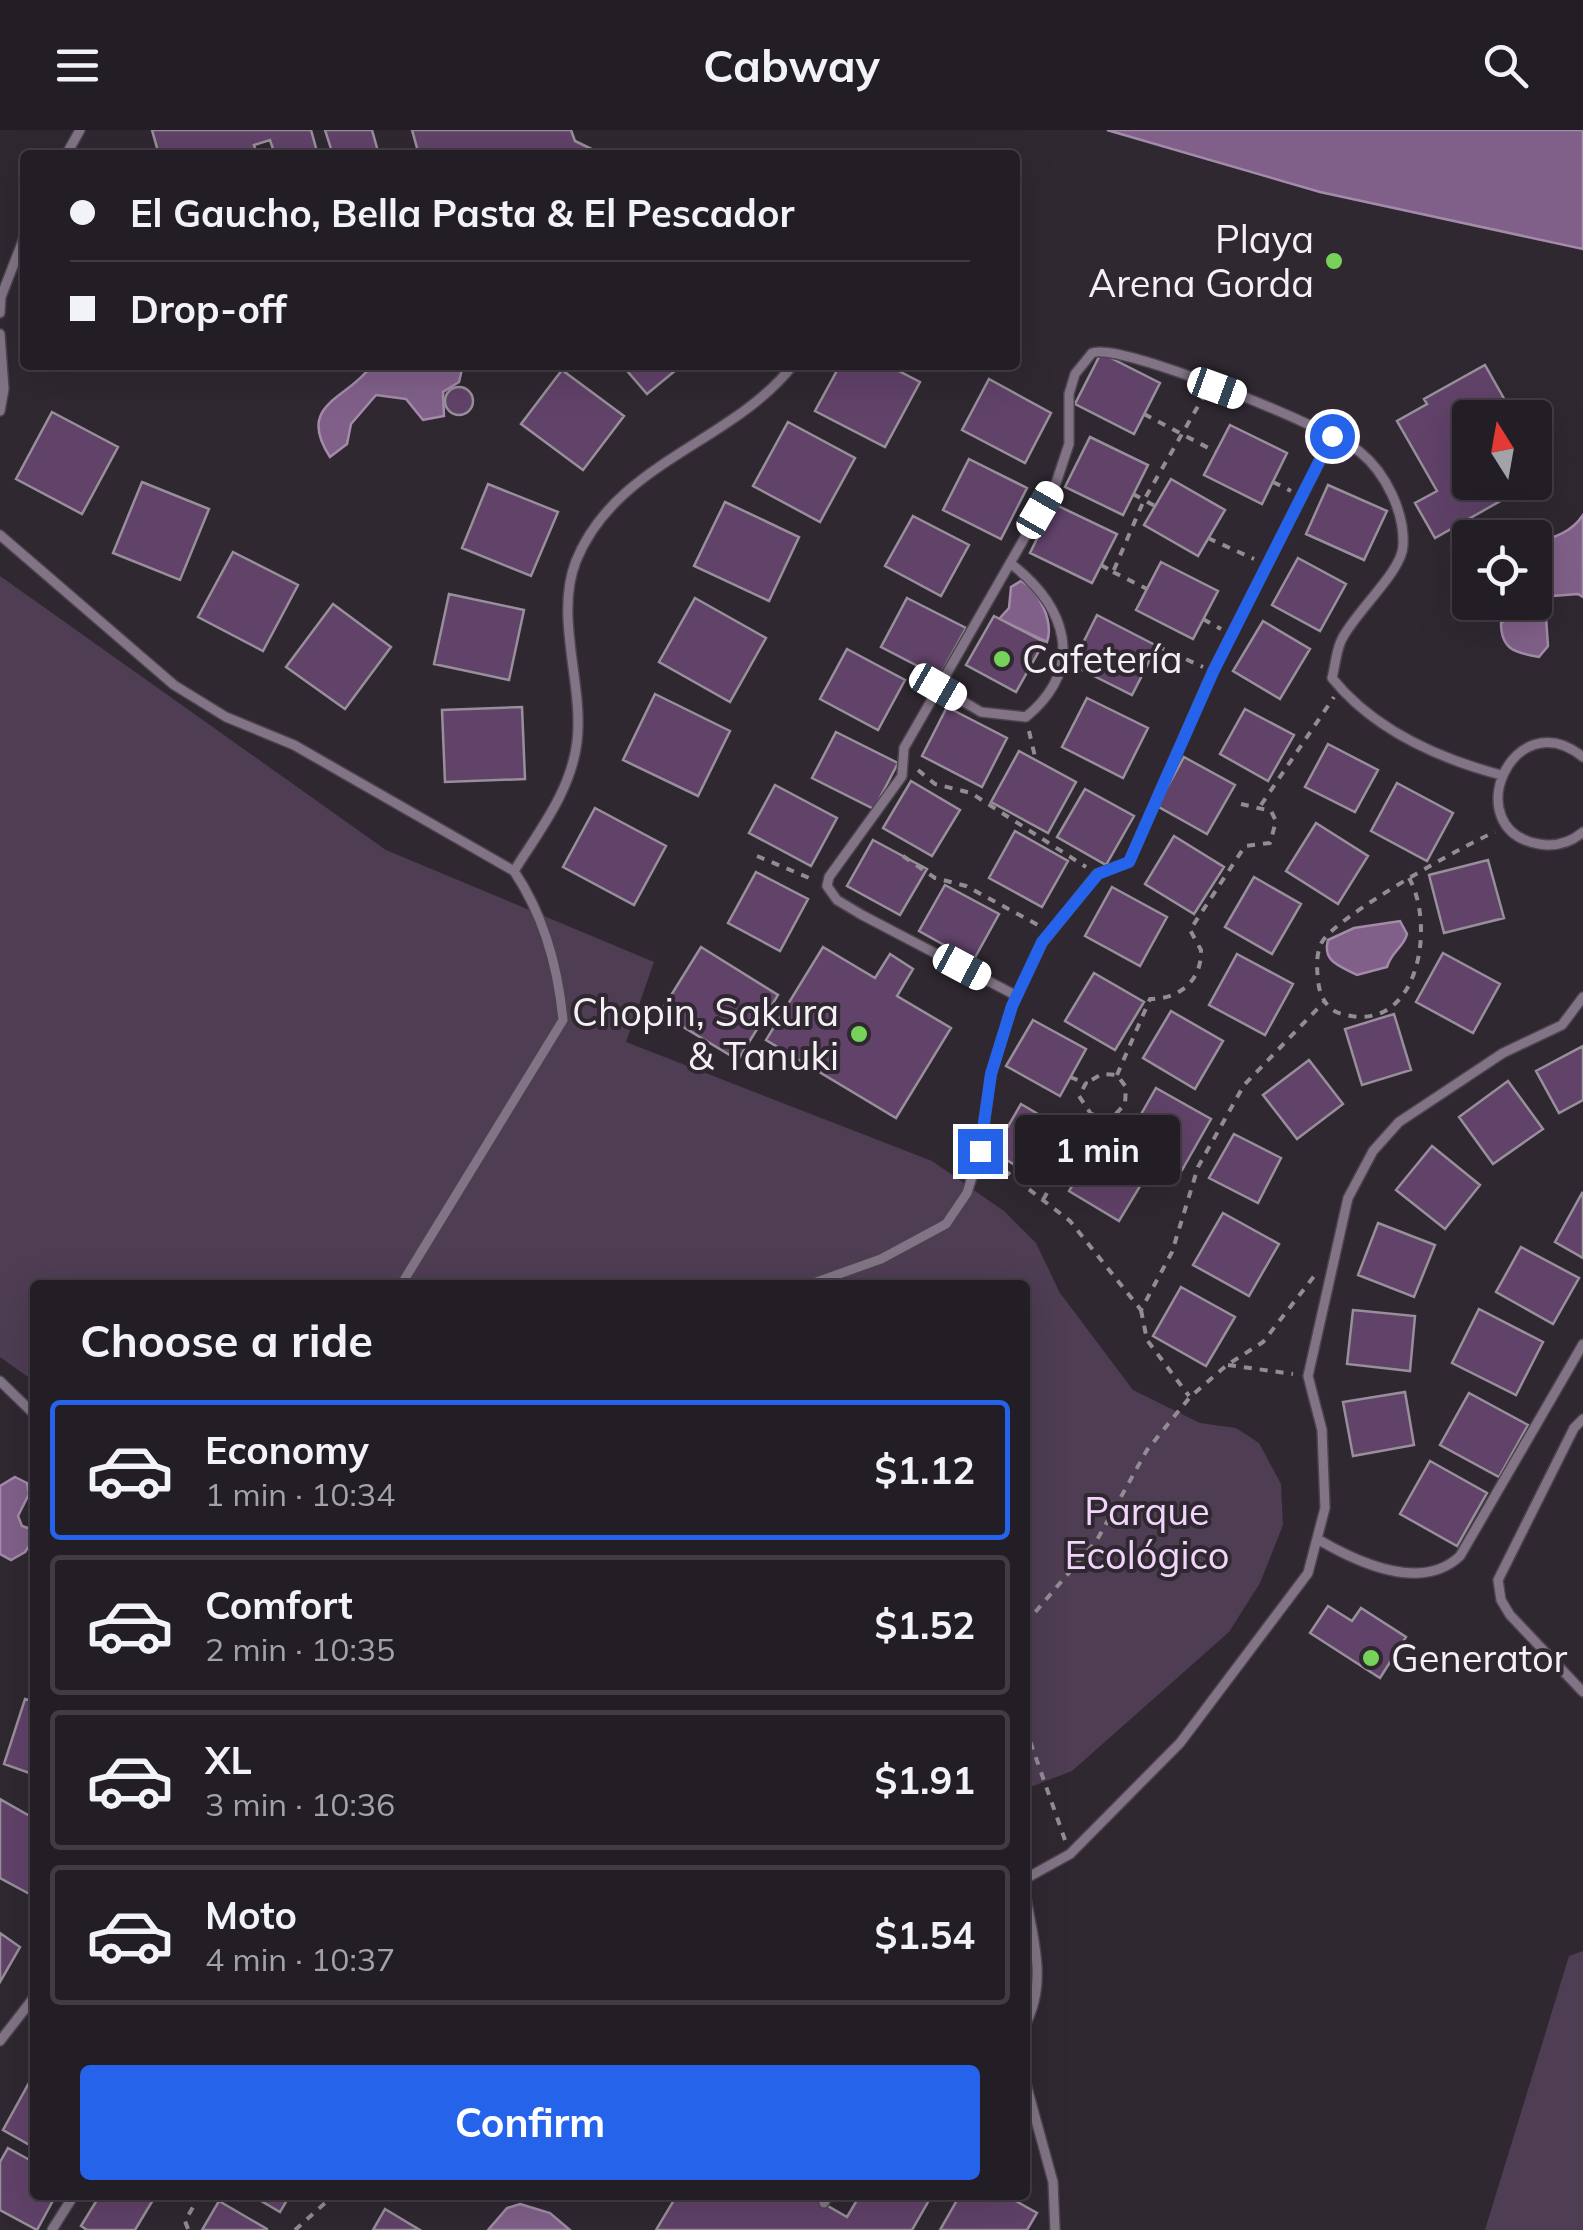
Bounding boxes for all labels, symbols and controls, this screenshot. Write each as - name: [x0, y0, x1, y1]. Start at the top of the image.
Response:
- text: Cabway: [703, 37, 880, 93]
- icon: menu: [50, 38, 105, 93]
- icon: search: [1478, 38, 1533, 93]
- text: El Gaucho, Bella Pasta & El Pescador: [130, 189, 794, 237]
- place label: Playa Arena Gorda: [1088, 215, 1314, 307]
- marker: Playa Arena Gorda: [1323, 250, 1345, 272]
- text: Drop-off: [130, 285, 287, 333]
- car: [1184, 364, 1250, 412]
- north arrow: [1452, 400, 1552, 500]
- map controls: [1452, 400, 1552, 620]
- route start: [1310, 414, 1355, 459]
- car: [1012, 477, 1068, 543]
- button: locate: [1452, 520, 1552, 620]
- place label: Cafetería: [1022, 635, 1183, 683]
- marker: Cafetería: [991, 648, 1013, 670]
- car: [905, 659, 971, 715]
- car: [928, 940, 996, 994]
- place label: Chopin, Sakura & Tanuki: [572, 988, 839, 1080]
- marker: Chopin, Sakura & Tanuki: [848, 1023, 870, 1045]
- callout: 1 min: [1015, 1116, 1180, 1186]
- route end: [958, 1129, 1003, 1174]
- text: 1 min: [1055, 1130, 1140, 1170]
- text: Choose a ride: [80, 1312, 373, 1368]
- icon: car: [85, 1425, 175, 1515]
- text: Economy: [205, 1426, 369, 1474]
- text: $1.12: [874, 1446, 975, 1494]
- text: 1 min · 10:34: [205, 1474, 395, 1514]
- park label: Parque Ecológico: [1064, 1487, 1230, 1579]
- icon: car: [85, 1580, 175, 1670]
- text: Comfort: [205, 1581, 353, 1629]
- text: $1.52: [874, 1601, 975, 1649]
- text: 2 min · 10:35: [205, 1629, 395, 1669]
- place label: Generator: [1391, 1634, 1568, 1682]
- marker: Generator: [1360, 1647, 1382, 1669]
- icon: car: [85, 1735, 175, 1825]
- text: XL: [205, 1736, 252, 1784]
- text: $1.91: [874, 1756, 975, 1804]
- text: 3 min · 10:36: [205, 1784, 395, 1824]
- icon: car: [85, 1890, 175, 1980]
- text: Moto: [205, 1891, 297, 1939]
- text: $1.54: [874, 1911, 975, 1959]
- text: 4 min · 10:37: [205, 1939, 395, 1979]
- button: Confirm: [80, 2065, 980, 2180]

